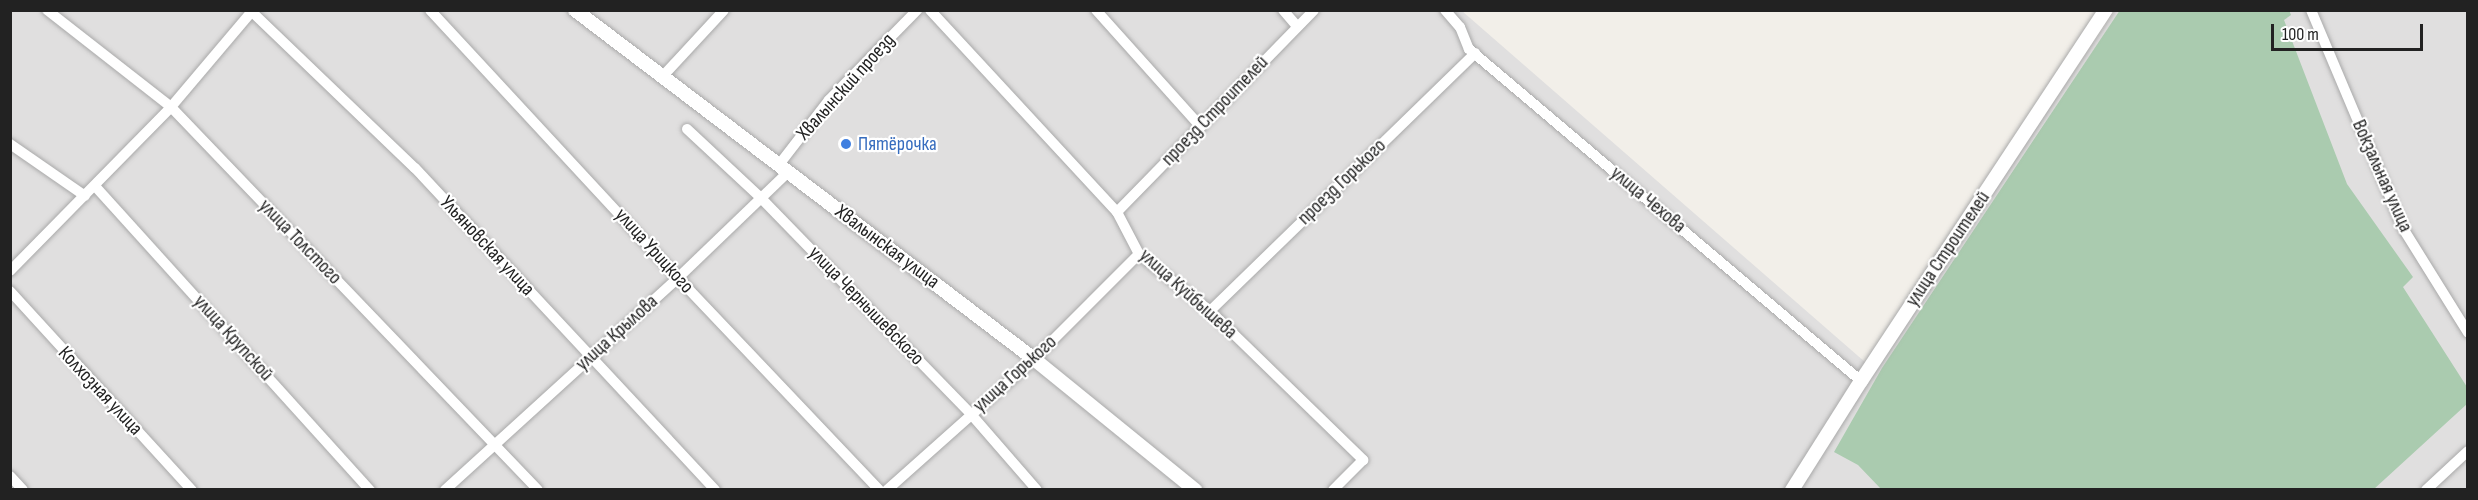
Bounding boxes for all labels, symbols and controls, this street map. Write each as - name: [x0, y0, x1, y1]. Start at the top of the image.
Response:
- scale bar: [2274, 12, 2426, 50]
- text: 100 m: [2282, 24, 2319, 45]
- street label: Хвалынский проезд: [792, 29, 900, 145]
- street label: проезд Строителей: [1156, 51, 1274, 171]
- street label: Вокзальная улица: [2347, 116, 2417, 236]
- place label: Пятёрочка: [858, 132, 937, 156]
- street label: проезд Горького: [1293, 134, 1391, 230]
- marker: Пятёрочка: [839, 137, 853, 151]
- street label: улица Чехова: [1605, 161, 1691, 239]
- street label: улица Строителей: [1901, 187, 1995, 311]
- street label: Ульяновская улица: [435, 191, 539, 301]
- street label: улица Толстого: [253, 194, 347, 290]
- street label: Хвалынская улица: [830, 200, 944, 294]
- street label: улица Урицкого: [610, 203, 698, 299]
- street label: улица Чернышевского: [803, 241, 929, 371]
- street label: улица Куйбышева: [1134, 244, 1242, 344]
- street label: улица Крупской: [188, 290, 278, 386]
- street label: улица Крылова: [571, 290, 663, 376]
- street label: улица Горького: [968, 330, 1062, 418]
- street label: Колхозная улица: [53, 341, 147, 441]

